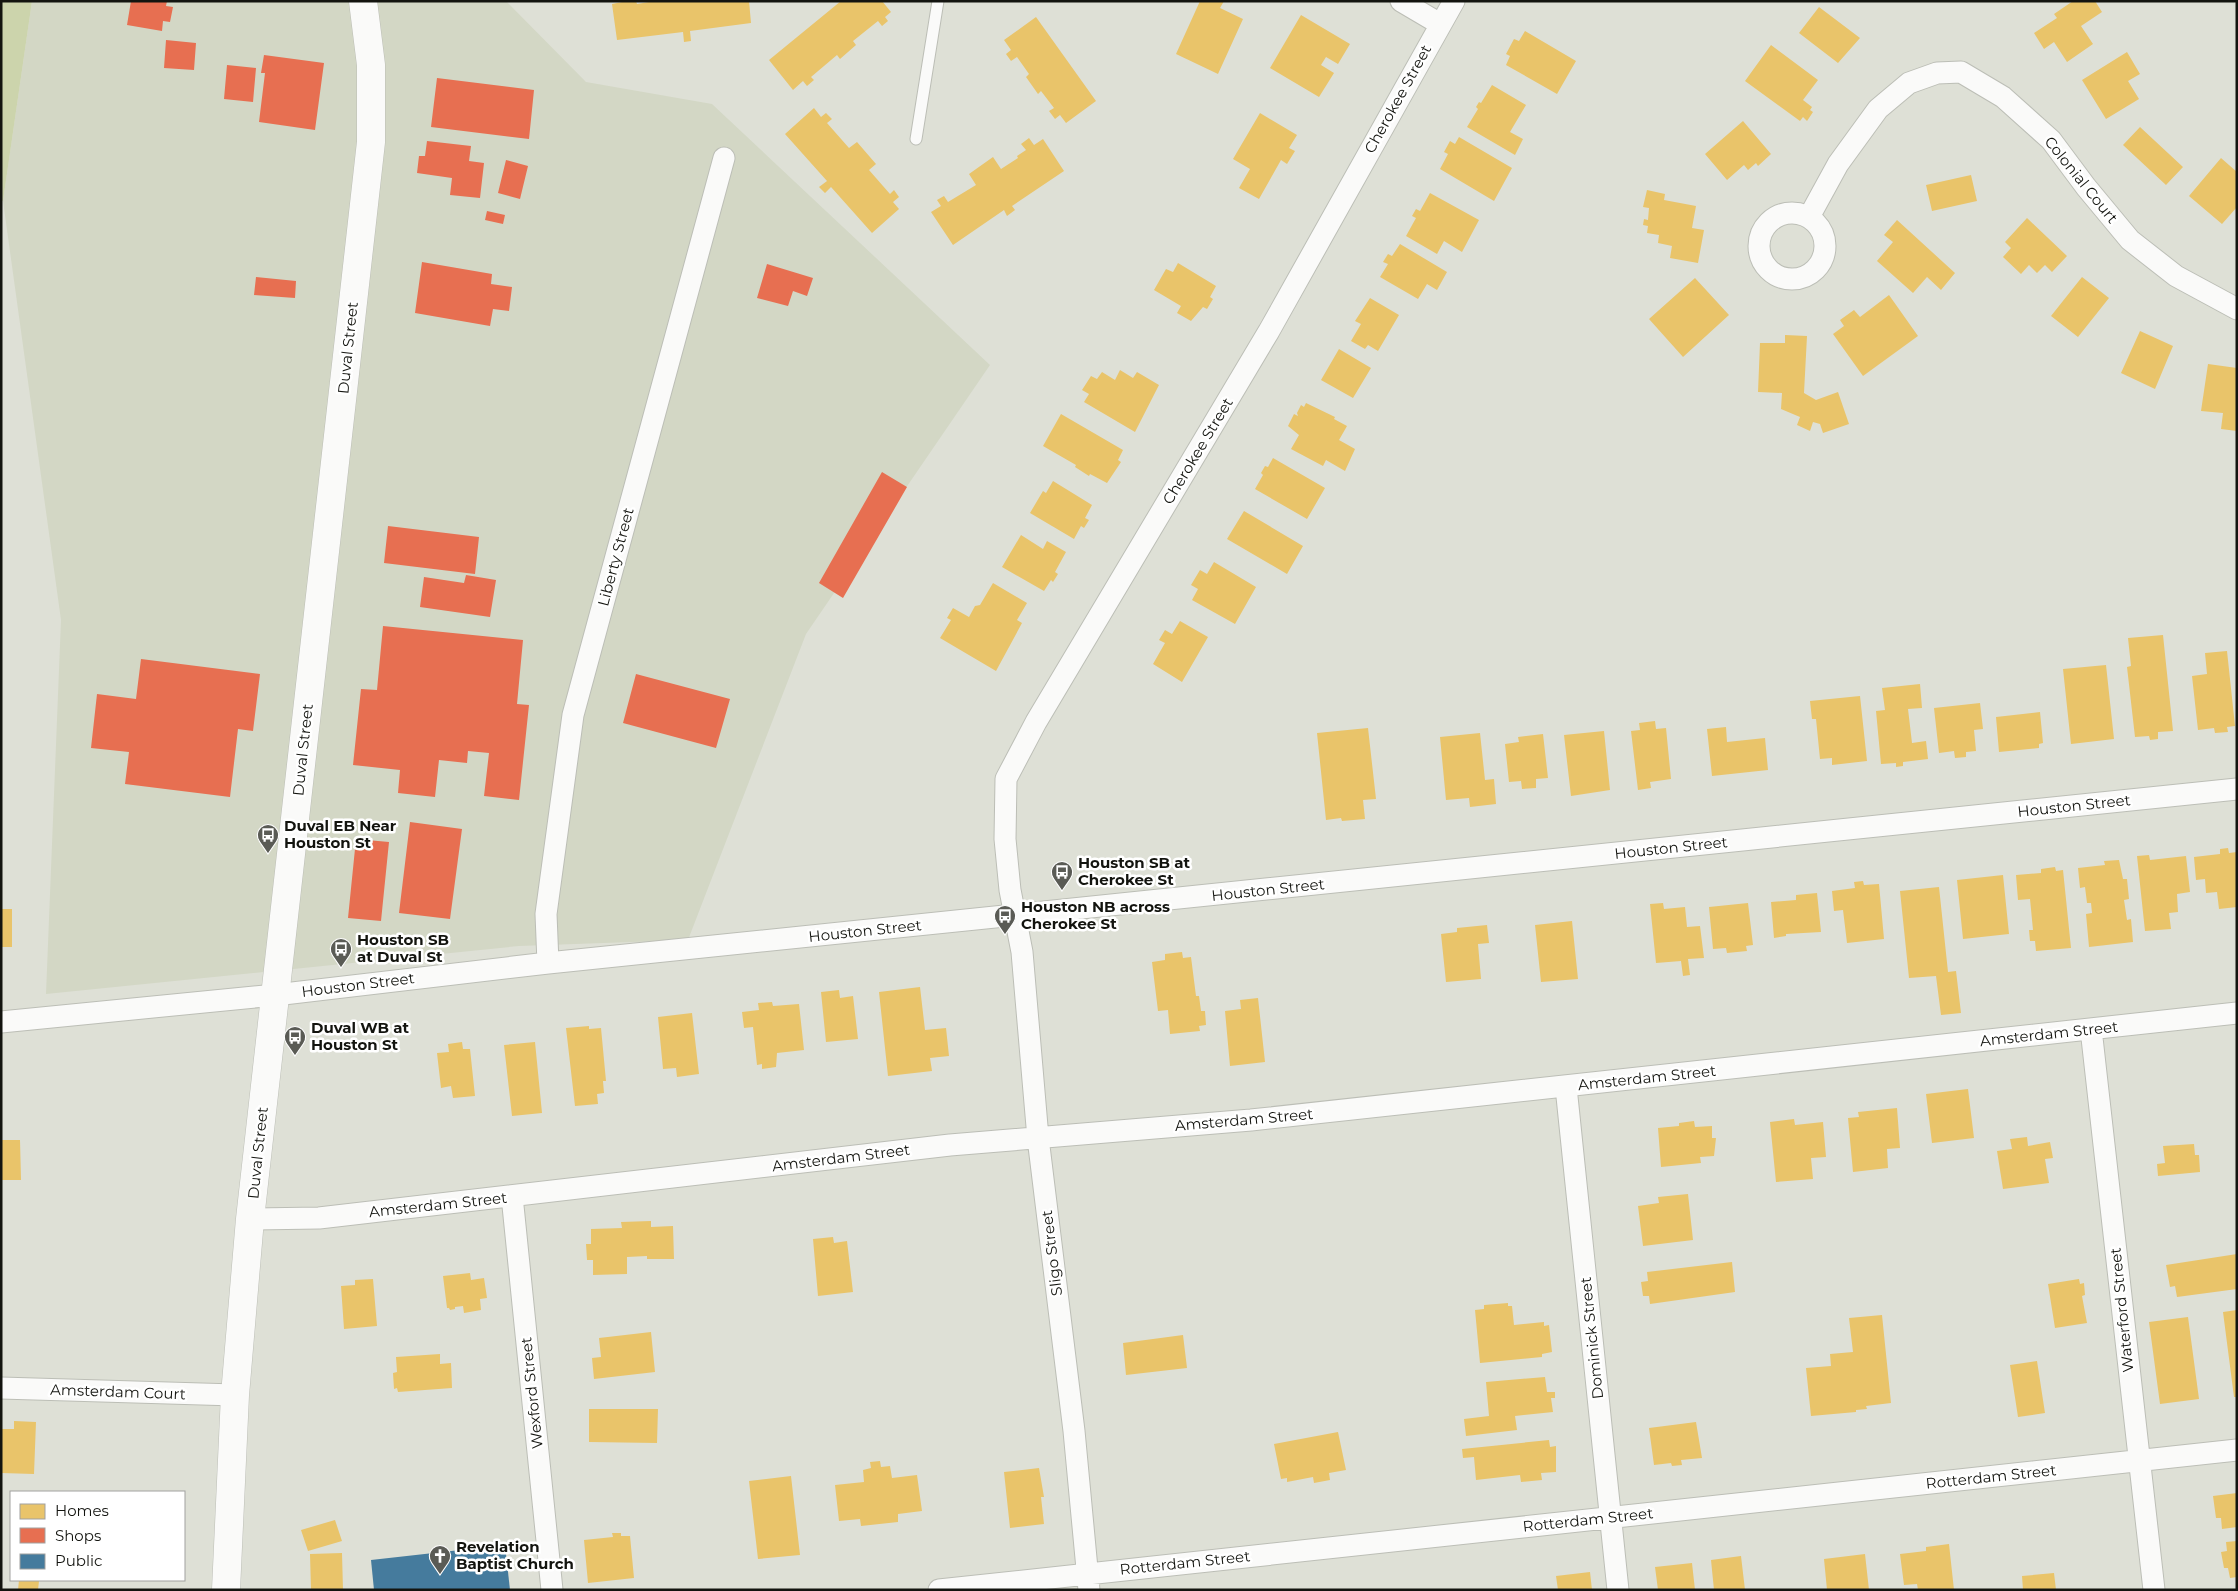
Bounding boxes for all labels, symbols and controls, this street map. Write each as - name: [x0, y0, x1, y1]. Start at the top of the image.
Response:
- street label: Cherokee Street: [1360, 41, 1435, 156]
- street label: Colonial Court: [2041, 132, 2122, 227]
- street label: Duval Street: [333, 301, 362, 395]
- street label: Cherokee Street: [1158, 394, 1237, 508]
- street label: Liberty Street: [593, 505, 638, 608]
- street label: Duval Street: [288, 703, 317, 797]
- street label: Houston Street: [2016, 790, 2131, 821]
- place label: Duval EB Near Houston St: [284, 816, 397, 852]
- bus stop icon: Duval EB Near Houston St: [256, 823, 280, 854]
- street label: Houston Street: [1613, 832, 1728, 863]
- place label: Houston SB at Cherokee St: [1078, 853, 1190, 889]
- bus stop icon: Houston SB at Cherokee St: [1050, 860, 1074, 891]
- street label: Houston Street: [1210, 874, 1325, 905]
- place label: Houston NB across Cherokee St: [1021, 897, 1170, 933]
- bus stop icon: Houston NB across Cherokee St: [993, 904, 1017, 935]
- street label: Houston Street: [807, 915, 922, 946]
- place label: Houston SB at Duval St: [357, 930, 449, 966]
- bus stop icon: Houston SB at Duval St: [329, 937, 353, 968]
- street label: Houston Street: [300, 968, 415, 1001]
- street label: Amsterdam Street: [1979, 1017, 2119, 1050]
- place label: Duval WB at Houston St: [311, 1018, 410, 1054]
- bus stop icon: Duval WB at Houston St: [283, 1025, 307, 1056]
- street label: Amsterdam Street: [1577, 1061, 1717, 1094]
- street label: Amsterdam Street: [1174, 1104, 1314, 1135]
- street label: Duval Street: [243, 1106, 272, 1200]
- street label: Amsterdam Street: [771, 1140, 911, 1175]
- street label: Amsterdam Street: [368, 1188, 508, 1221]
- street label: Sligo Street: [1037, 1209, 1066, 1297]
- street label: Waterford Street: [2106, 1247, 2137, 1373]
- street label: Dominick Street: [1576, 1276, 1607, 1400]
- street label: Wexford Street: [516, 1336, 547, 1450]
- street label: Amsterdam Court: [50, 1380, 186, 1403]
- street label: Rotterdam Street: [1925, 1460, 2057, 1493]
- legend: [10, 1491, 185, 1581]
- text: Homes: [55, 1501, 109, 1520]
- street label: Rotterdam Street: [1522, 1503, 1654, 1536]
- text: Shops: [55, 1526, 101, 1545]
- place label: Revelation Baptist Church: [456, 1537, 574, 1573]
- church icon: Revelation Baptist Church: [428, 1544, 452, 1575]
- street label: Rotterdam Street: [1119, 1546, 1251, 1579]
- text: Public: [55, 1551, 103, 1570]

